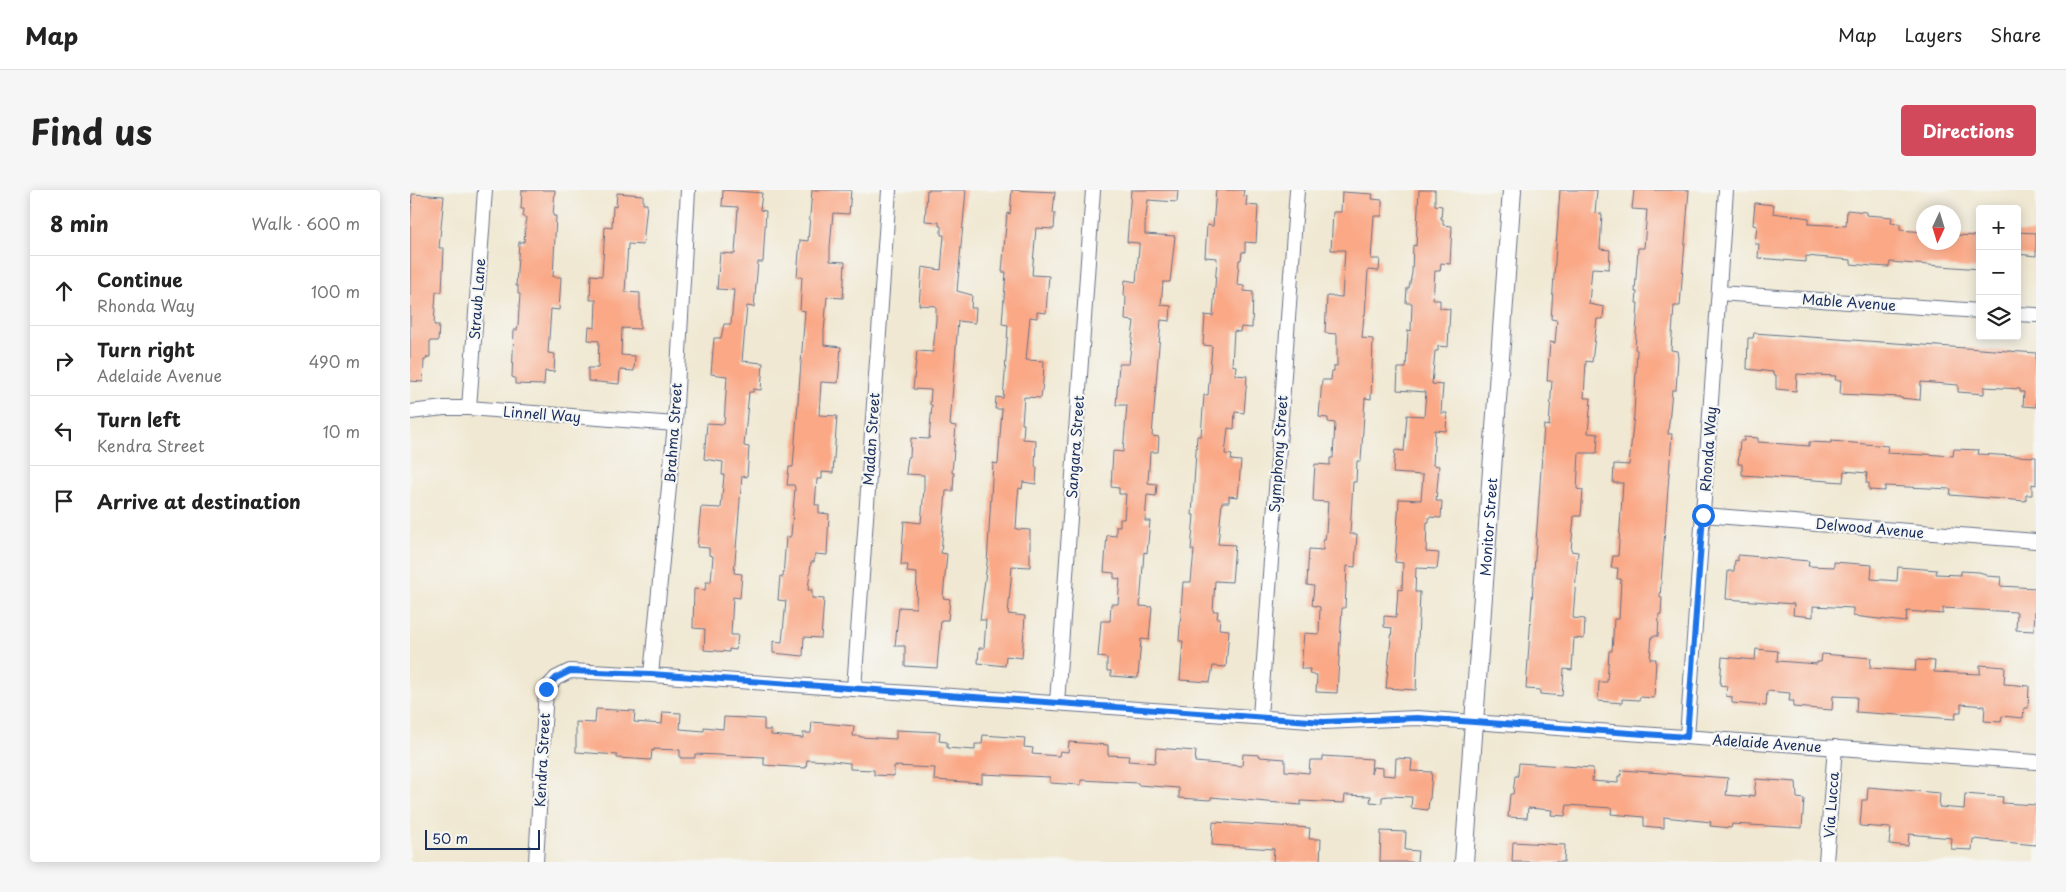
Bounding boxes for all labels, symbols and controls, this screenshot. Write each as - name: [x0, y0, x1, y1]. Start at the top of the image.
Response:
- text: Map: [25, 17, 78, 53]
- text: Map: [1838, 21, 1877, 48]
- text: Layers: [1905, 21, 1962, 48]
- text: Share: [1990, 21, 2041, 48]
- text: Find us: [30, 104, 152, 157]
- button: Directions: [1901, 105, 2036, 156]
- north arrow: [1916, 205, 1961, 250]
- map controls: [1976, 205, 2021, 340]
- button: +: [1976, 205, 2021, 250]
- text: 8 min: [50, 207, 109, 239]
- text: Walk · 600 m: [252, 211, 360, 235]
- button: −: [1976, 250, 2021, 295]
- street label: Straub Lane: [464, 257, 490, 340]
- text: Continue: [97, 265, 183, 293]
- icon: ahead: [50, 277, 78, 305]
- text: 100 m: [311, 279, 360, 303]
- street label: Mable Avenue: [1801, 288, 1897, 316]
- text: Rhonda Way: [97, 293, 195, 317]
- button: layers: [1976, 295, 2021, 340]
- text: Turn right: [97, 335, 195, 363]
- icon: right: [50, 347, 78, 375]
- text: 490 m: [309, 349, 360, 373]
- text: Adelaide Avenue: [97, 363, 222, 387]
- street label: Brahma Street: [659, 382, 687, 484]
- street label: Madan Street: [857, 392, 885, 486]
- street label: Sangara Street: [1061, 394, 1089, 499]
- street label: Symphony Street: [1263, 394, 1293, 513]
- street label: Linnell Way: [502, 401, 582, 427]
- text: Turn left: [97, 405, 181, 433]
- street label: Rhonda Way: [1695, 406, 1721, 492]
- icon: left: [50, 417, 78, 445]
- text: 10 m: [323, 419, 360, 443]
- text: Kendra Street: [97, 433, 205, 457]
- street label: Monitor Street: [1474, 477, 1502, 577]
- icon: arrive: [50, 487, 78, 515]
- text: Arrive at destination: [97, 487, 301, 515]
- route start: [1692, 504, 1715, 527]
- street label: Delwood Avenue: [1815, 513, 1925, 543]
- route end: [535, 678, 558, 701]
- street label: Kendra Street: [529, 712, 555, 808]
- street label: Adelaide Avenue: [1712, 729, 1822, 757]
- street label: Via Lucca: [1818, 771, 1844, 839]
- scale bar: [425, 827, 540, 850]
- text: 50 m: [432, 828, 468, 849]

